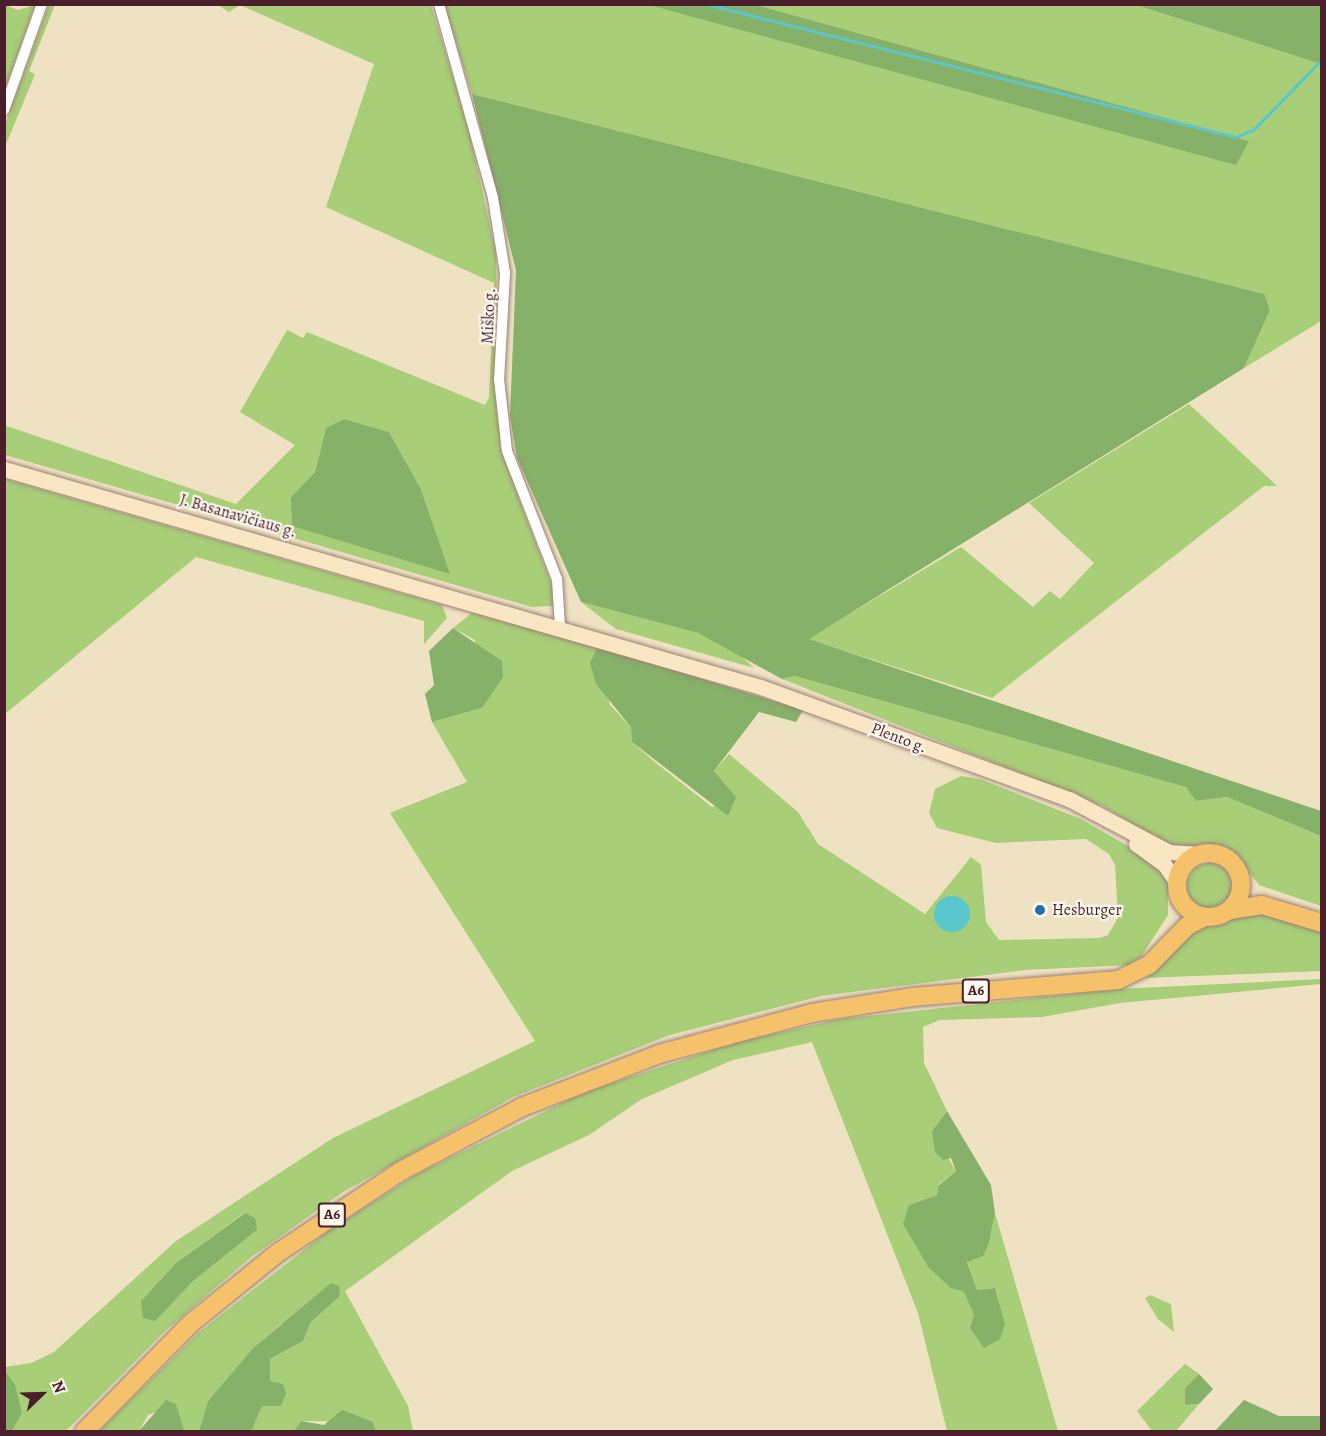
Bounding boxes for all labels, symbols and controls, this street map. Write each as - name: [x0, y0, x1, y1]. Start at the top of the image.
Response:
- street label: Miško g.: [478, 288, 500, 344]
- street label: J. Basanavičiaus g.: [177, 490, 299, 542]
- street label: Plento g.: [869, 719, 929, 757]
- place label: Hesburger: [1052, 900, 1122, 920]
- marker: Hesburger: [1033, 903, 1047, 917]
- road number: A6: [961, 979, 991, 1003]
- road number: A6: [317, 1203, 347, 1227]
- north arrow: [12, 1364, 72, 1424]
- text: N: [46, 1377, 71, 1397]

